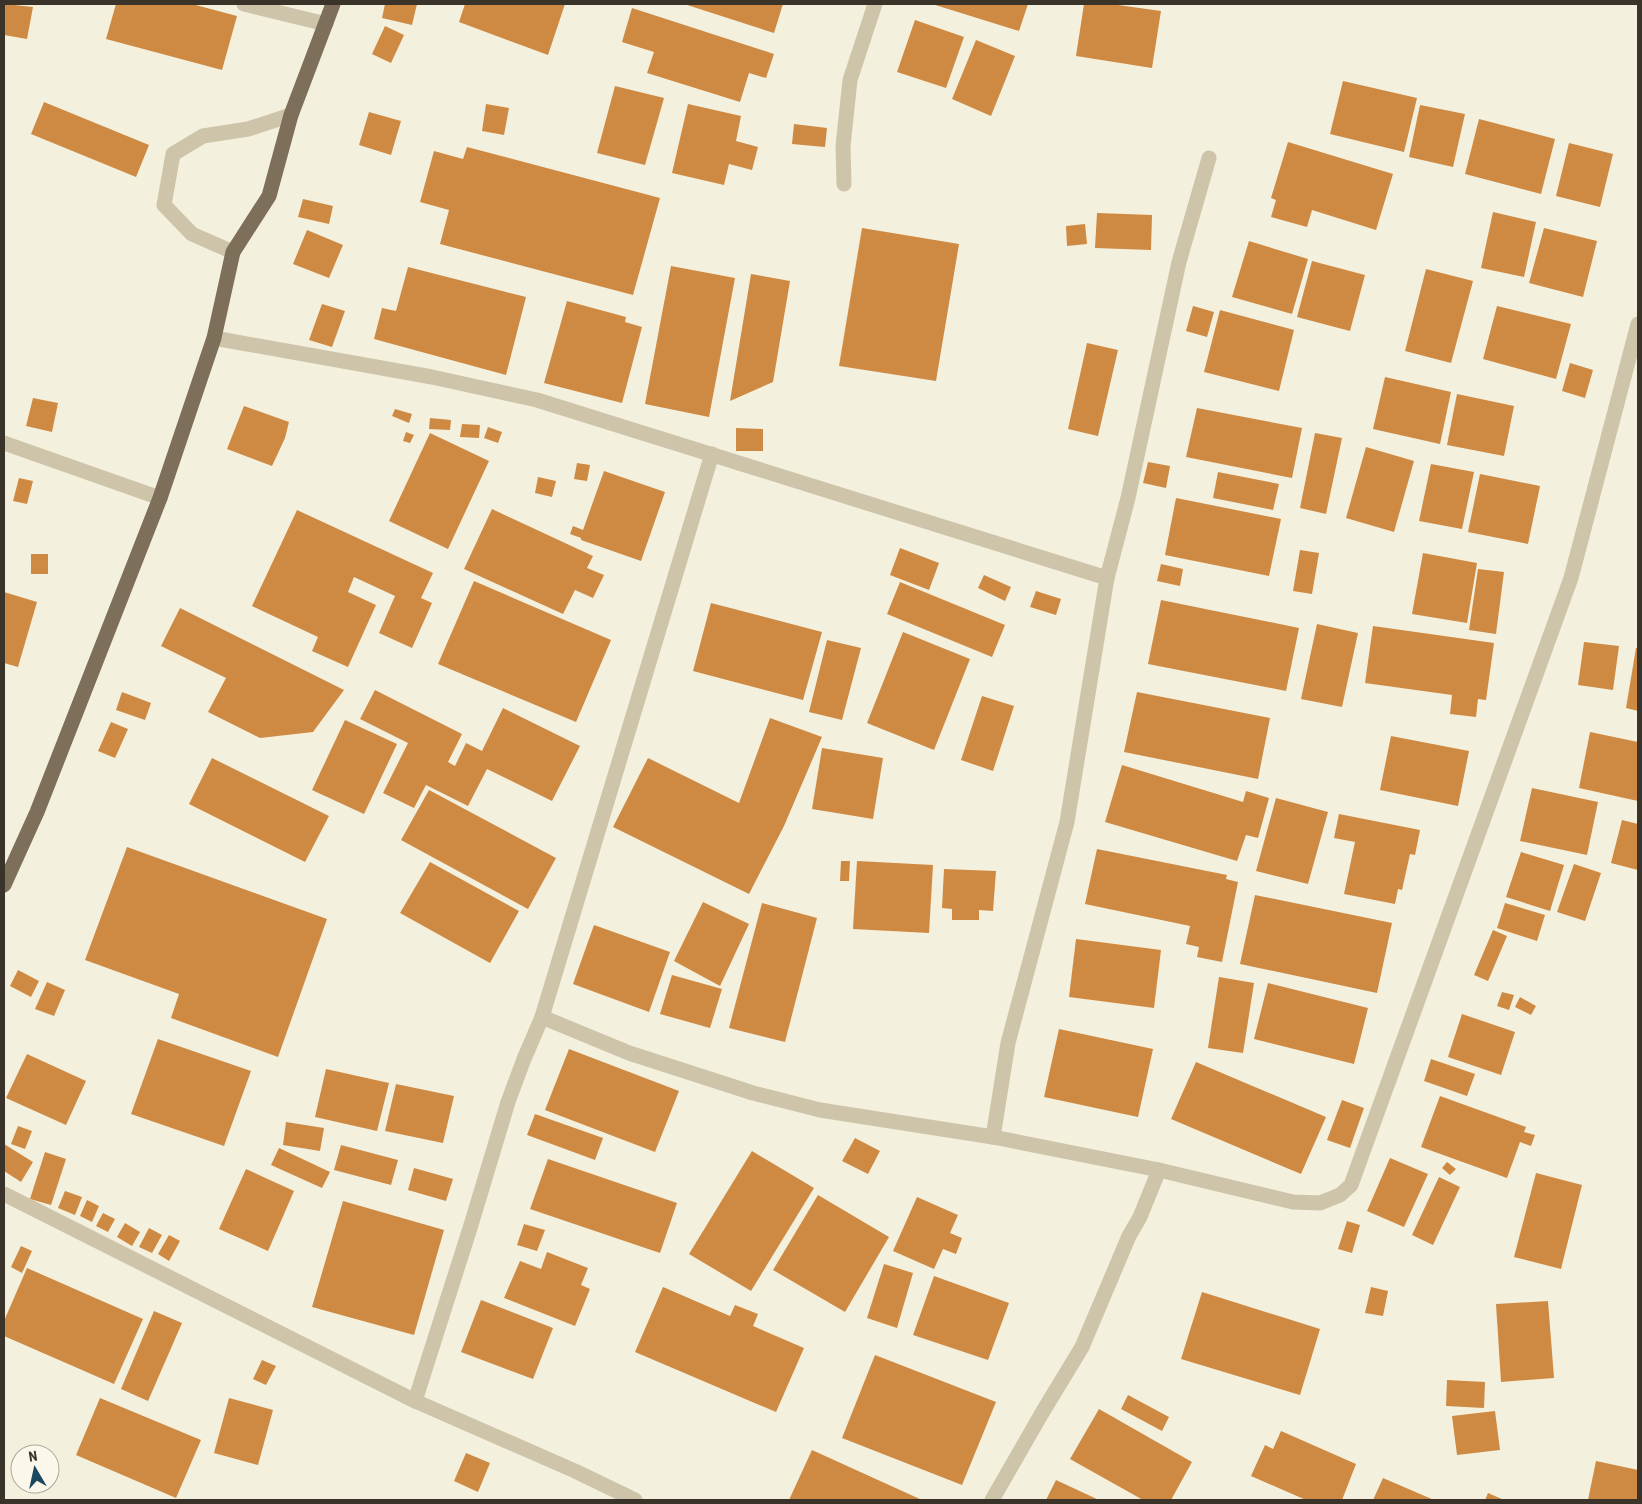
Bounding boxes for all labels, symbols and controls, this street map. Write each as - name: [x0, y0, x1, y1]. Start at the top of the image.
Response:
- north arrow: [10, 1444, 60, 1494]
- text: N: [27, 1448, 38, 1465]

